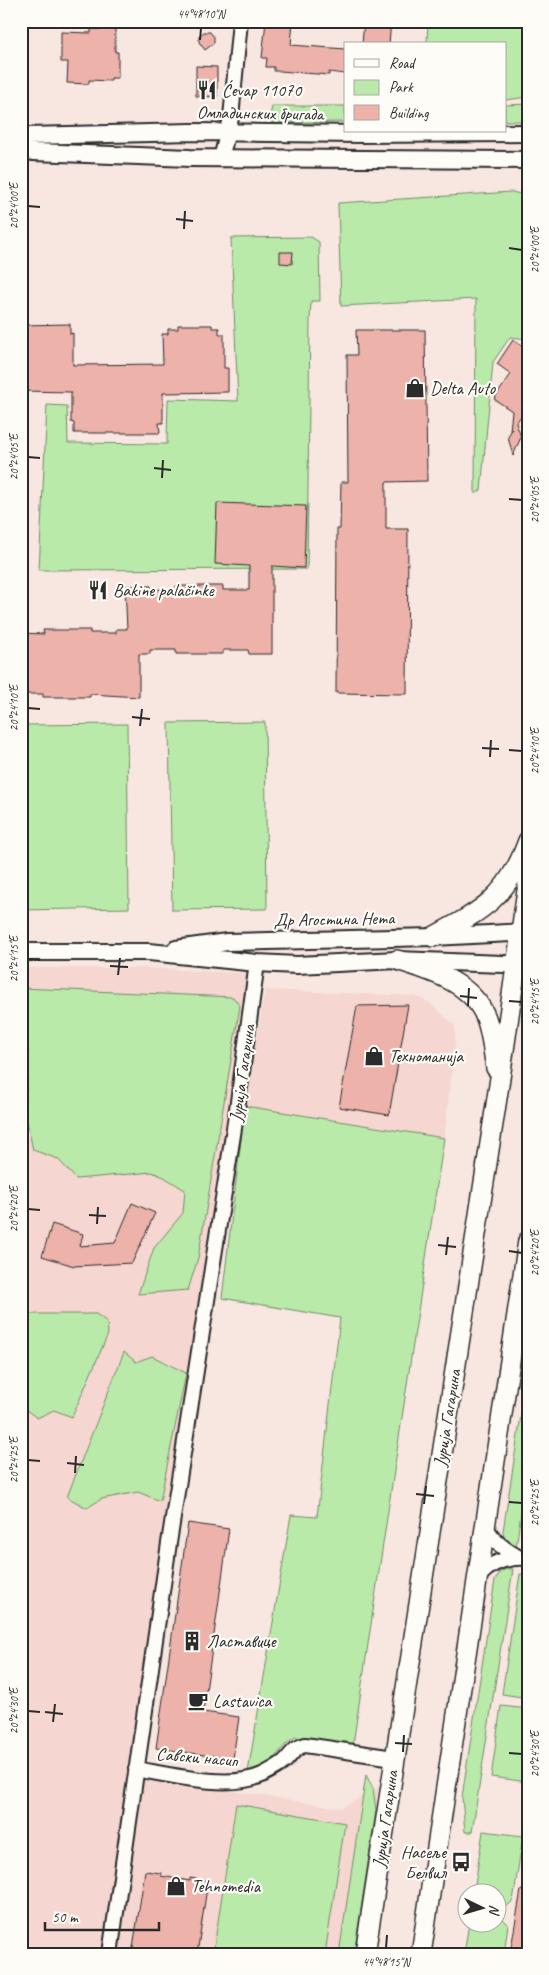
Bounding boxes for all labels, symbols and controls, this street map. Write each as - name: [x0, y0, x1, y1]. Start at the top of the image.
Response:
- text: 44°48'10"N: [177, 6, 226, 22]
- legend: [344, 42, 506, 132]
- text: Road: [389, 54, 416, 73]
- text: Park: [389, 78, 414, 97]
- restaurant icon: Ćevap 11070: [196, 79, 218, 101]
- place label: Ćevap 11070: [222, 79, 303, 101]
- street label: Омладинских бригада: [197, 101, 325, 125]
- text: Building: [389, 104, 429, 123]
- text: 20°24'00"E: [6, 181, 22, 229]
- text: 20°24'00"E: [527, 225, 543, 273]
- shop icon: Delta Auto: [404, 377, 426, 399]
- place label: Delta Auto: [430, 377, 497, 399]
- text: 20°24'05"E: [6, 432, 22, 480]
- text: 20°24'05"E: [527, 475, 543, 523]
- restaurant icon: Bakine palačinke: [87, 579, 109, 601]
- place label: Bakine palačinke: [113, 579, 215, 601]
- text: 20°24'10"E: [6, 683, 22, 731]
- text: 20°24'10"E: [527, 726, 543, 774]
- street label: Др Агостина Нета: [273, 907, 396, 931]
- text: 20°24'15"E: [6, 934, 22, 982]
- text: 20°24'15"E: [527, 977, 543, 1025]
- street label: Јурија Гагарина: [224, 1021, 260, 1124]
- shop icon: Техноманија: [363, 1045, 385, 1067]
- place label: Техноманија: [389, 1045, 464, 1067]
- text: 20°24'20"E: [6, 1184, 22, 1232]
- text: 20°24'20"E: [527, 1228, 543, 1276]
- street label: Јурија Гагарина: [428, 1366, 466, 1469]
- text: 20°24'25"E: [6, 1435, 22, 1483]
- text: 20°24'25"E: [527, 1478, 543, 1526]
- building icon: Ластавице: [181, 1630, 203, 1652]
- place label: Ластавице: [207, 1630, 277, 1652]
- text: 20°24'30"E: [6, 1686, 22, 1734]
- cafe icon: Lastavica: [187, 1690, 209, 1712]
- place label: Lastavica: [213, 1690, 273, 1712]
- text: 20°24'30"E: [527, 1729, 543, 1777]
- street label: Савски насип: [155, 1742, 240, 1772]
- street label: Јурија Гагарина: [367, 1767, 403, 1870]
- place label: Насеље Белвил: [401, 1841, 447, 1884]
- bus stop icon: Насеље Белвил: [450, 1851, 472, 1873]
- shop icon: Tehnomedia: [165, 1875, 187, 1897]
- place label: Tehnomedia: [191, 1875, 262, 1897]
- north arrow: [456, 1882, 506, 1932]
- scale bar: [45, 1900, 159, 1932]
- text: N: [485, 1904, 503, 1916]
- text: 50 m: [52, 1908, 79, 1927]
- text: 44°48'15"N: [362, 1954, 411, 1970]

